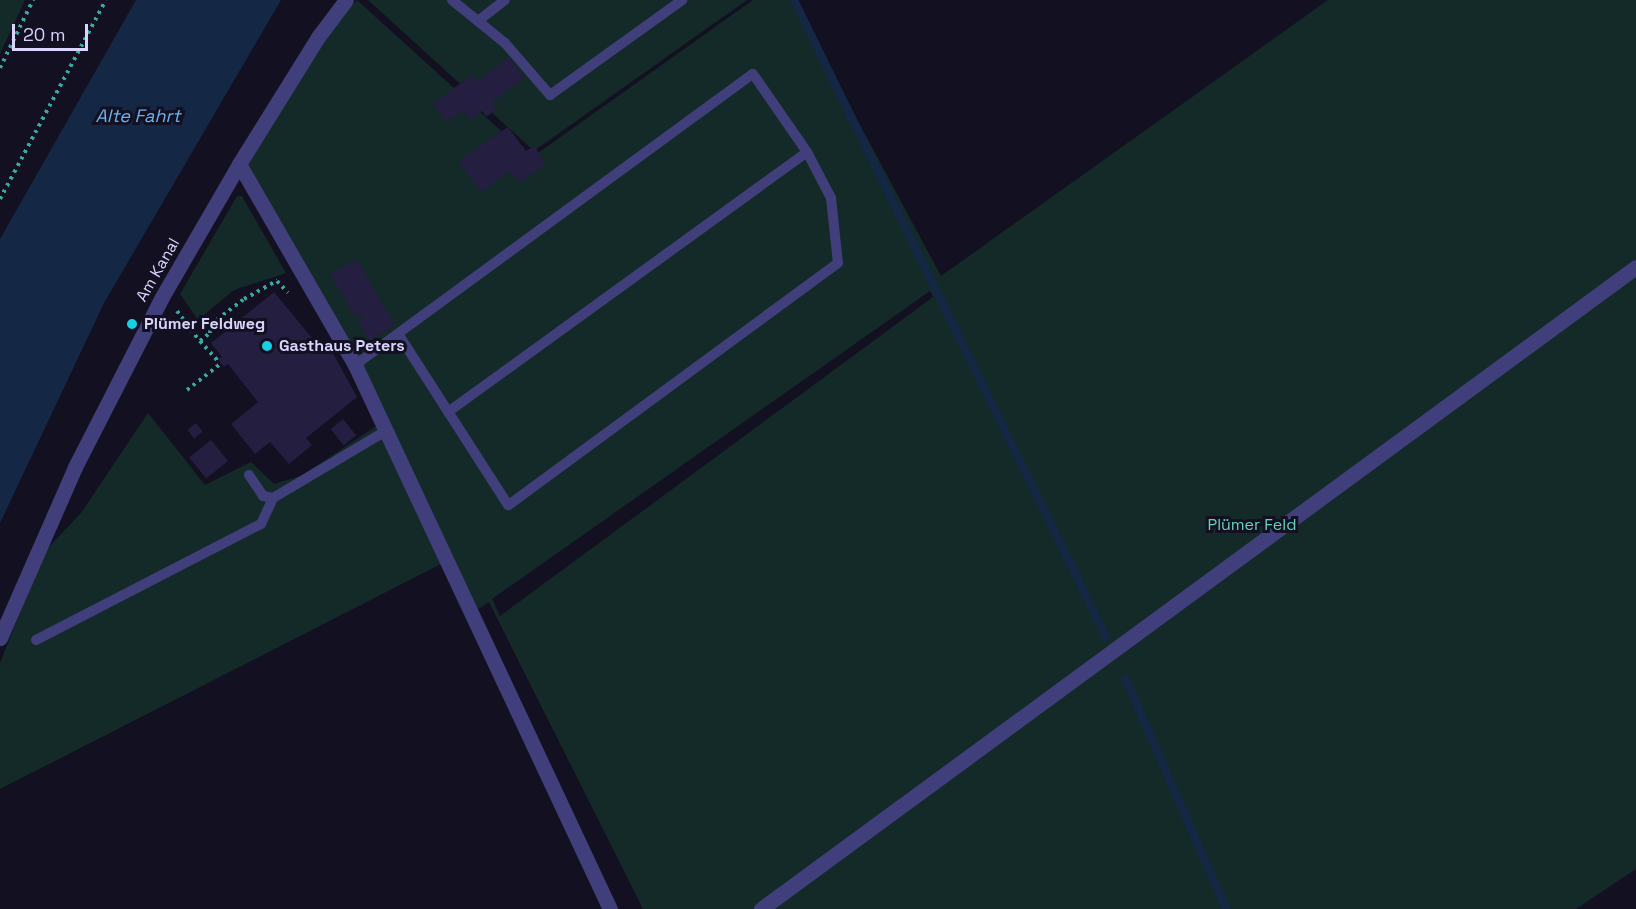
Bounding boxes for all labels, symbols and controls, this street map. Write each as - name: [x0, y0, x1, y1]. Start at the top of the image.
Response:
- scale bar: [15, 12, 92, 50]
- text: 20 m: [23, 23, 66, 46]
- water label: Alte Fahrt: [95, 105, 181, 127]
- street label: Am Kanal: [132, 235, 184, 305]
- place label: Plümer Feldweg: [144, 314, 265, 334]
- marker: Plümer Feldweg: [125, 317, 139, 331]
- place label: Gasthaus Peters: [279, 336, 405, 356]
- marker: Gasthaus Peters: [260, 339, 274, 353]
- park label: Plümer Feld: [1208, 515, 1296, 535]

